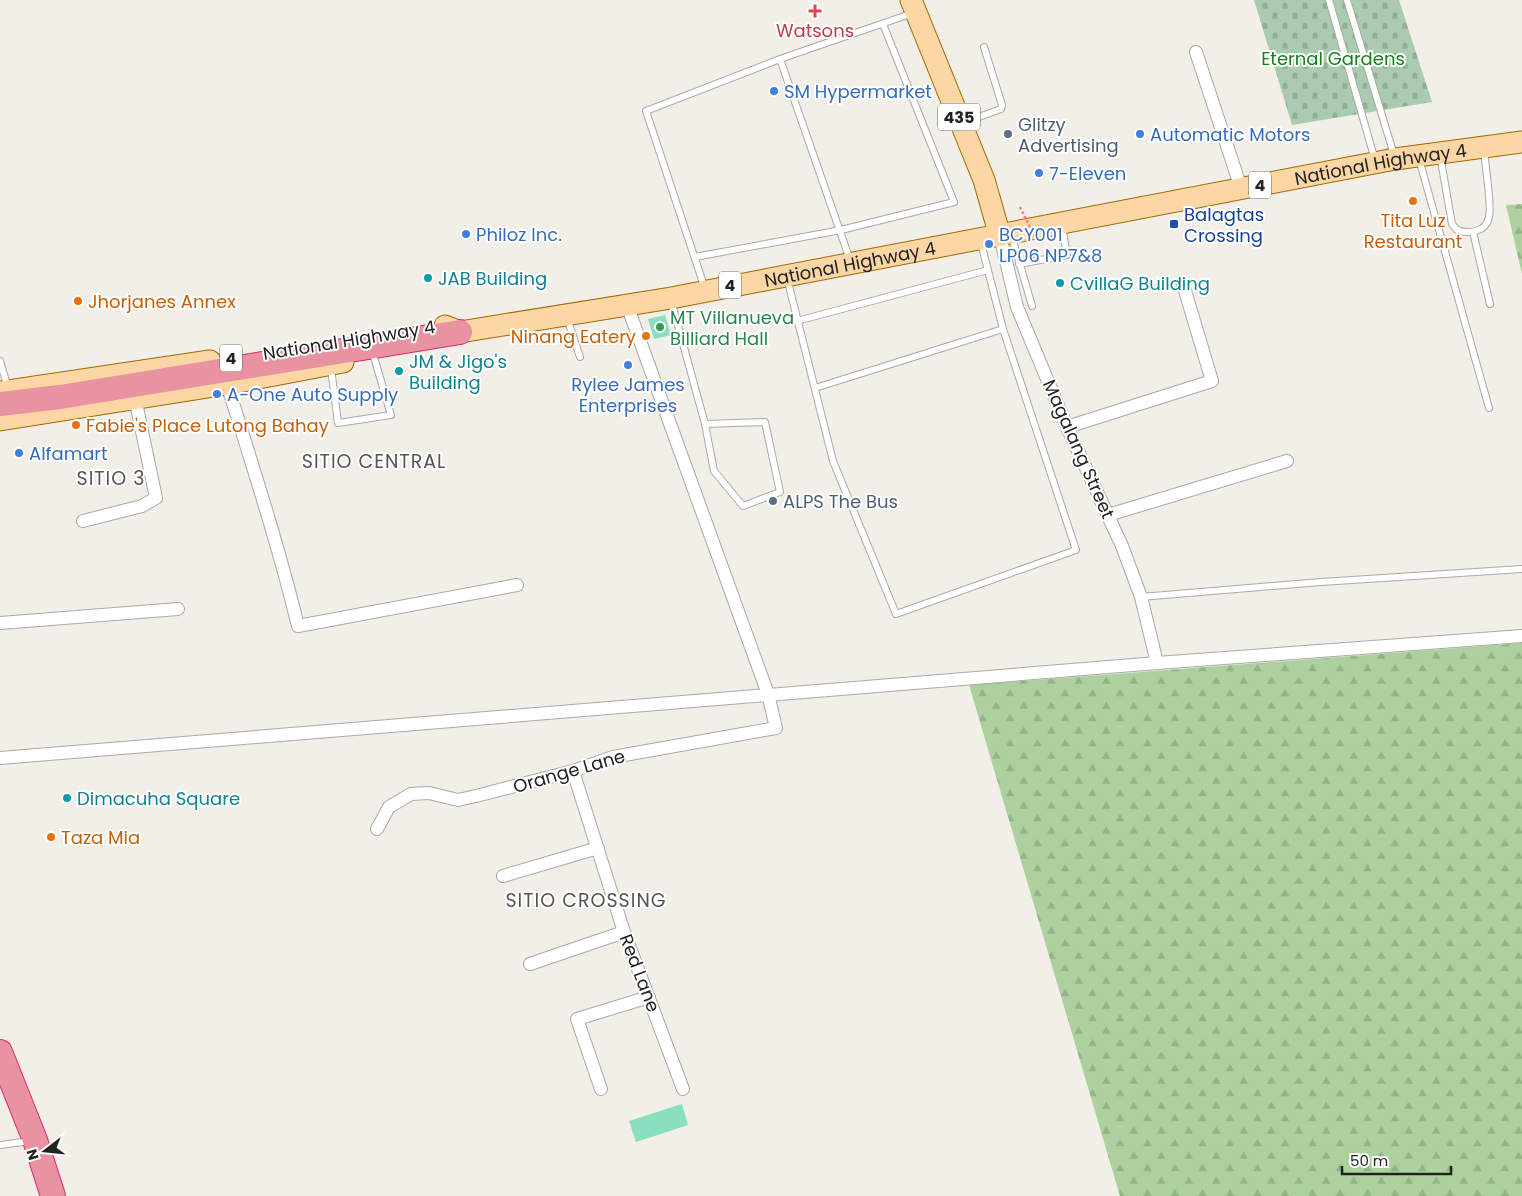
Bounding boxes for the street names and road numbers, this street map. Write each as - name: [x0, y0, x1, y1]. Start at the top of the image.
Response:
- road number: 435: [938, 104, 980, 130]
- street label: National Highway 4: [1292, 137, 1468, 191]
- road number: 4: [1249, 172, 1271, 198]
- street label: National Highway 4: [762, 235, 938, 292]
- road number: 4: [719, 272, 741, 298]
- street label: National Highway 4: [261, 314, 437, 366]
- road number: 4: [220, 344, 242, 372]
- street label: Magalang Street: [1037, 375, 1121, 523]
- street label: Orange Lane: [510, 743, 628, 799]
- street label: Red Lane: [614, 930, 666, 1016]

